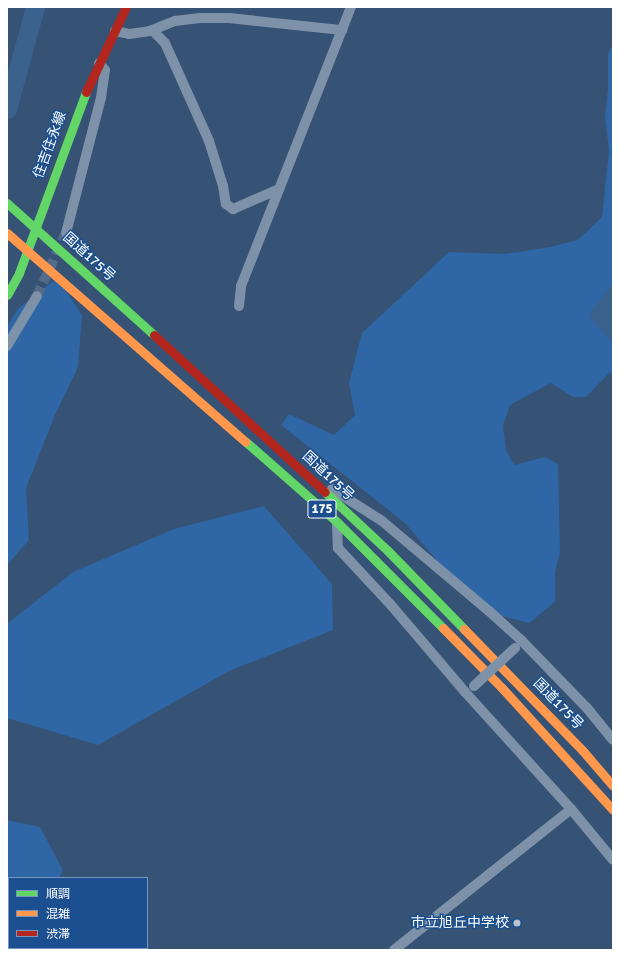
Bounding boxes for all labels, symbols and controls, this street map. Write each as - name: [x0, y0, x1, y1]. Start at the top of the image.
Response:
- street label: 住吉住永線: [30, 109, 70, 181]
- street label: 国道175号: [59, 229, 119, 285]
- street label: 国道175号: [299, 448, 357, 504]
- road number: 175: [307, 498, 337, 520]
- street label: 国道175号: [529, 675, 587, 733]
- legend: [8, 877, 148, 949]
- text: 順調: [46, 887, 70, 902]
- text: 混雑: [46, 907, 70, 922]
- place label: 市立旭丘中学校: [411, 915, 509, 931]
- marker: 市立旭丘中学校: [512, 918, 522, 928]
- text: 渋滞: [46, 927, 70, 942]

